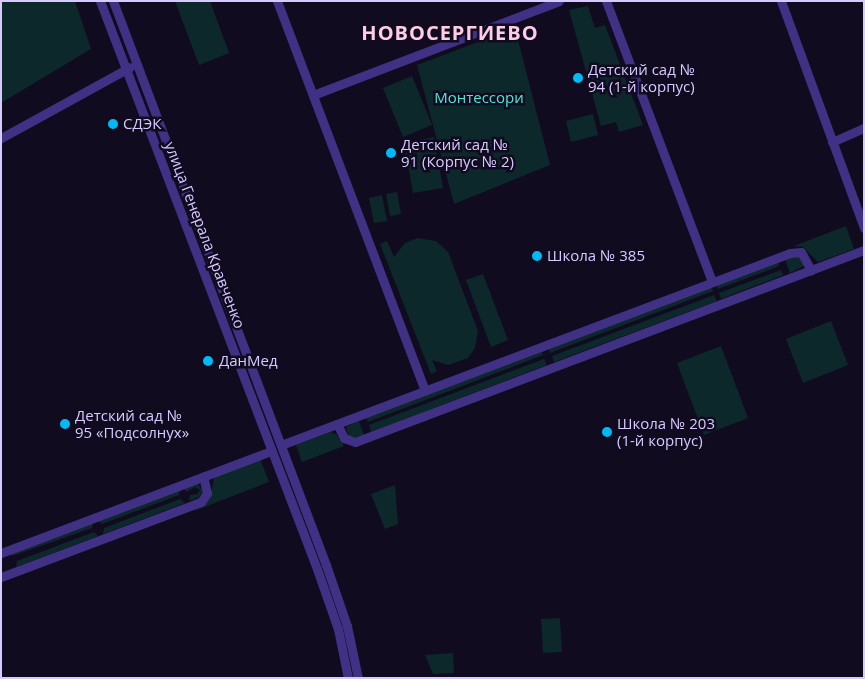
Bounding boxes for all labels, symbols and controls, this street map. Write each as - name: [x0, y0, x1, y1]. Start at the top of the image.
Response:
- district label: НОВОСЕРГИЕВО: [360, 20, 540, 44]
- place label: Детский сад № 94 (1-й корпус): [588, 60, 695, 95]
- marker: Детский сад № 94 (1-й корпус): [572, 72, 584, 84]
- park label: Монтессори: [434, 89, 524, 107]
- place label: СДЭК: [123, 115, 161, 133]
- marker: СДЭК: [107, 118, 119, 130]
- place label: Детский сад № 91 (Корпус № 2): [401, 135, 514, 170]
- street label: улица Генерала Кравченко: [161, 139, 249, 331]
- marker: Детский сад № 91 (Корпус № 2): [385, 147, 397, 159]
- place label: Школа № 385: [547, 247, 645, 265]
- marker: Школа № 385: [531, 250, 543, 262]
- place label: ДанМед: [219, 352, 278, 370]
- marker: ДанМед: [201, 354, 215, 368]
- place label: Детский сад № 95 «Подсолнух»: [75, 406, 189, 441]
- place label: Школа № 203 (1-й корпус): [617, 414, 715, 449]
- marker: Детский сад № 95 «Подсолнух»: [59, 418, 71, 430]
- marker: Школа № 203 (1-й корпус): [601, 426, 613, 438]

